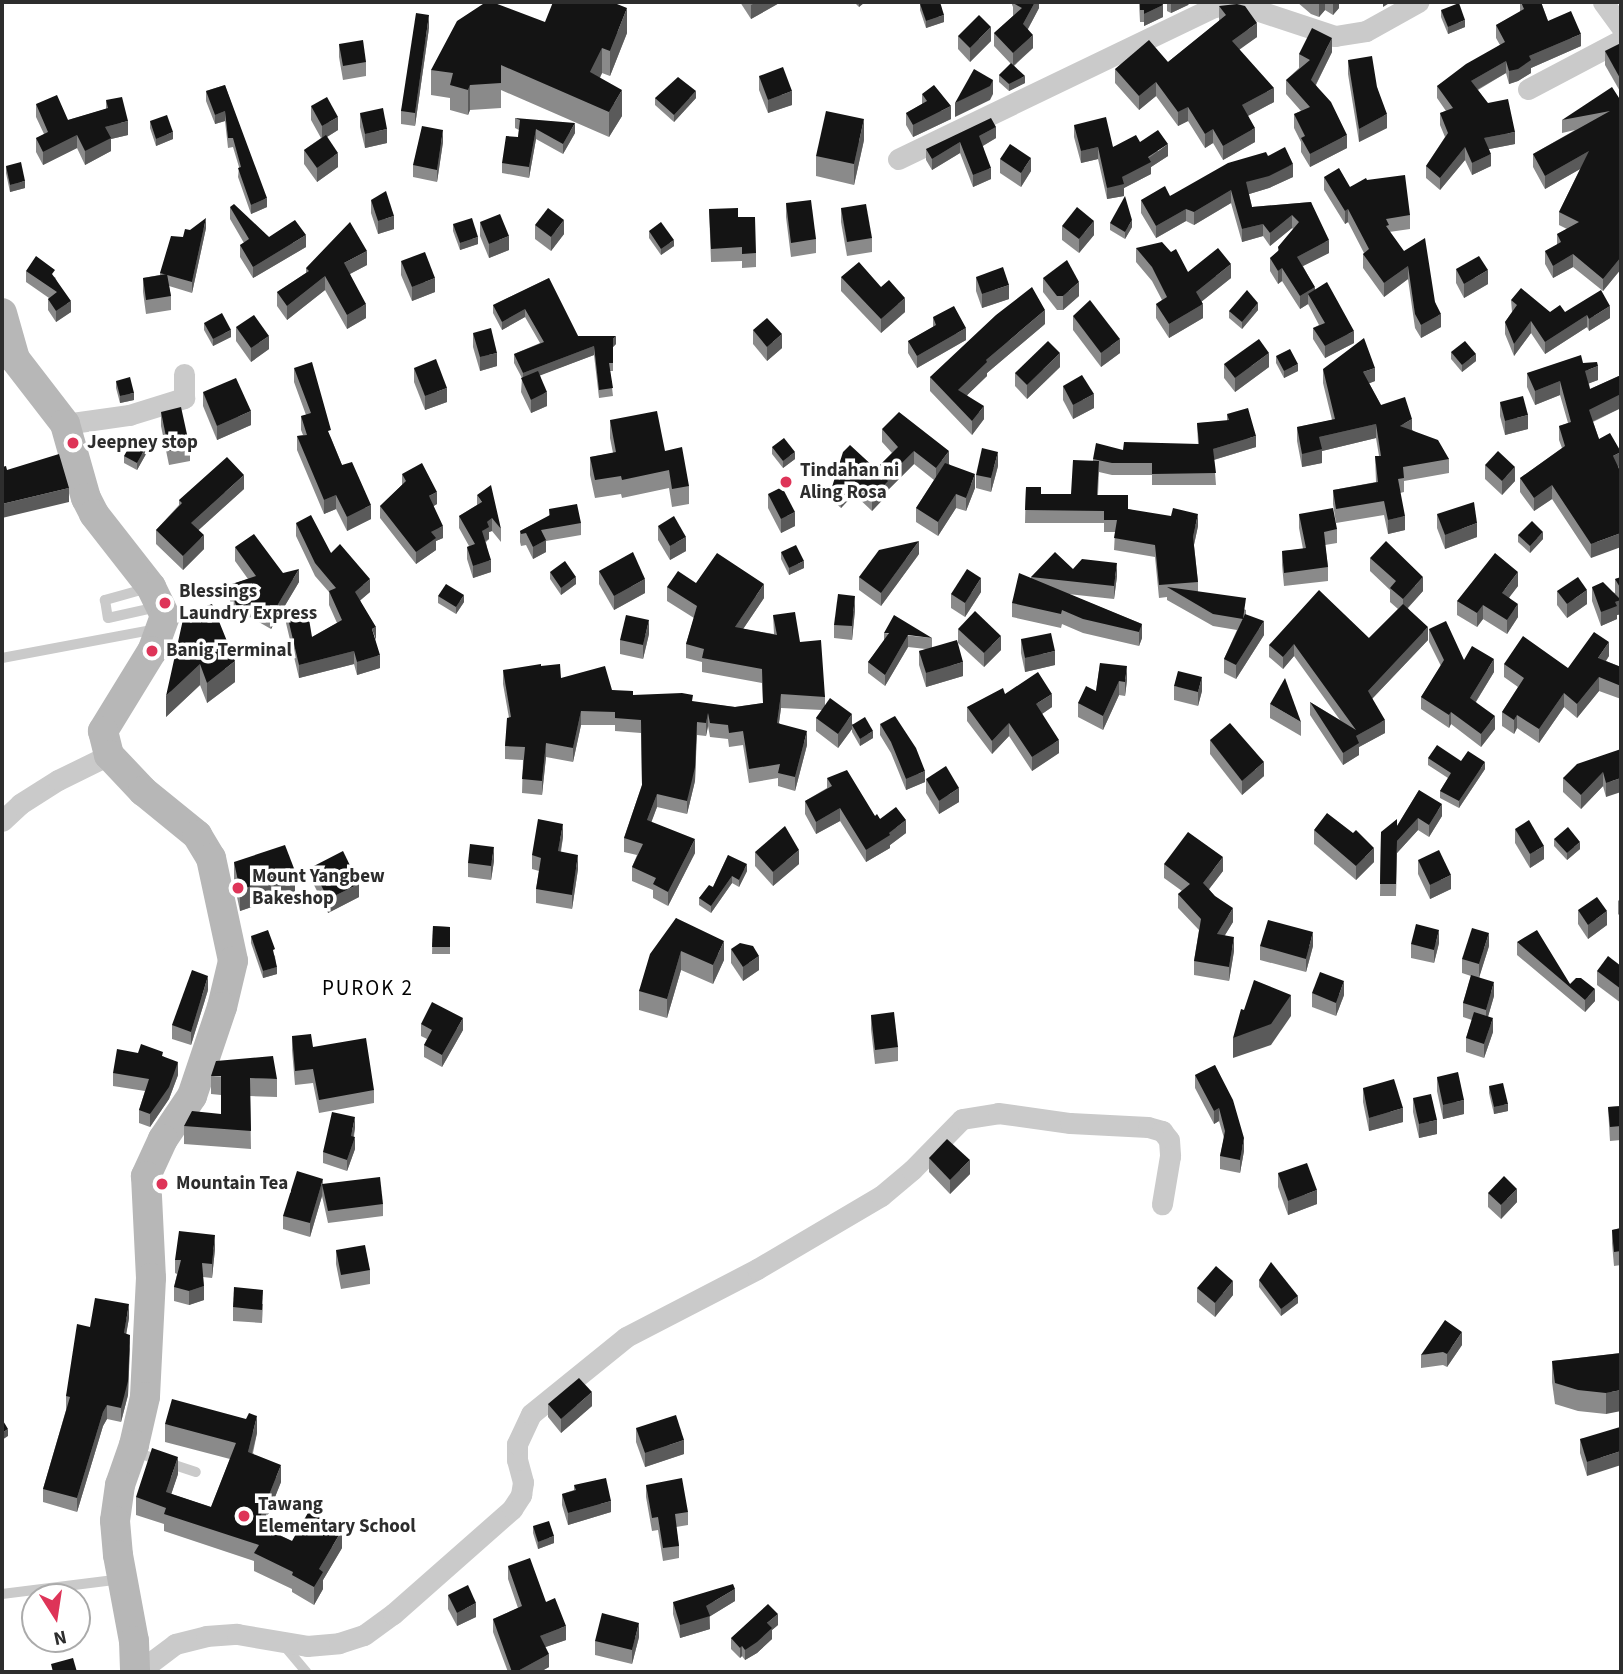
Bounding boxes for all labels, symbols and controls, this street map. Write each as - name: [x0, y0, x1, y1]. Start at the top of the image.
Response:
- place label: Jeepney stop: [87, 432, 198, 454]
- marker: Jeepney stop: [65, 435, 81, 451]
- place label: Tindahan ni Aling Rosa: [800, 460, 899, 504]
- marker: Tindahan ni Aling Rosa: [778, 474, 794, 490]
- place label: Blessings Laundry Express: [179, 581, 317, 625]
- marker: Blessings Laundry Express: [157, 595, 173, 611]
- place label: Banig Terminal: [166, 640, 292, 662]
- marker: Banig Terminal: [144, 643, 160, 659]
- place label: Mount Yangbew Bakeshop: [252, 866, 385, 910]
- marker: Mount Yangbew Bakeshop: [230, 880, 246, 896]
- district label: PUROK 2: [323, 975, 413, 1001]
- place label: Mountain Tea: [176, 1173, 288, 1195]
- marker: Mountain Tea: [154, 1176, 170, 1192]
- place label: Tawang Elementary School: [258, 1494, 416, 1538]
- marker: Tawang Elementary School: [236, 1508, 252, 1524]
- north arrow: [21, 1583, 91, 1653]
- text: N: [51, 1623, 69, 1652]

